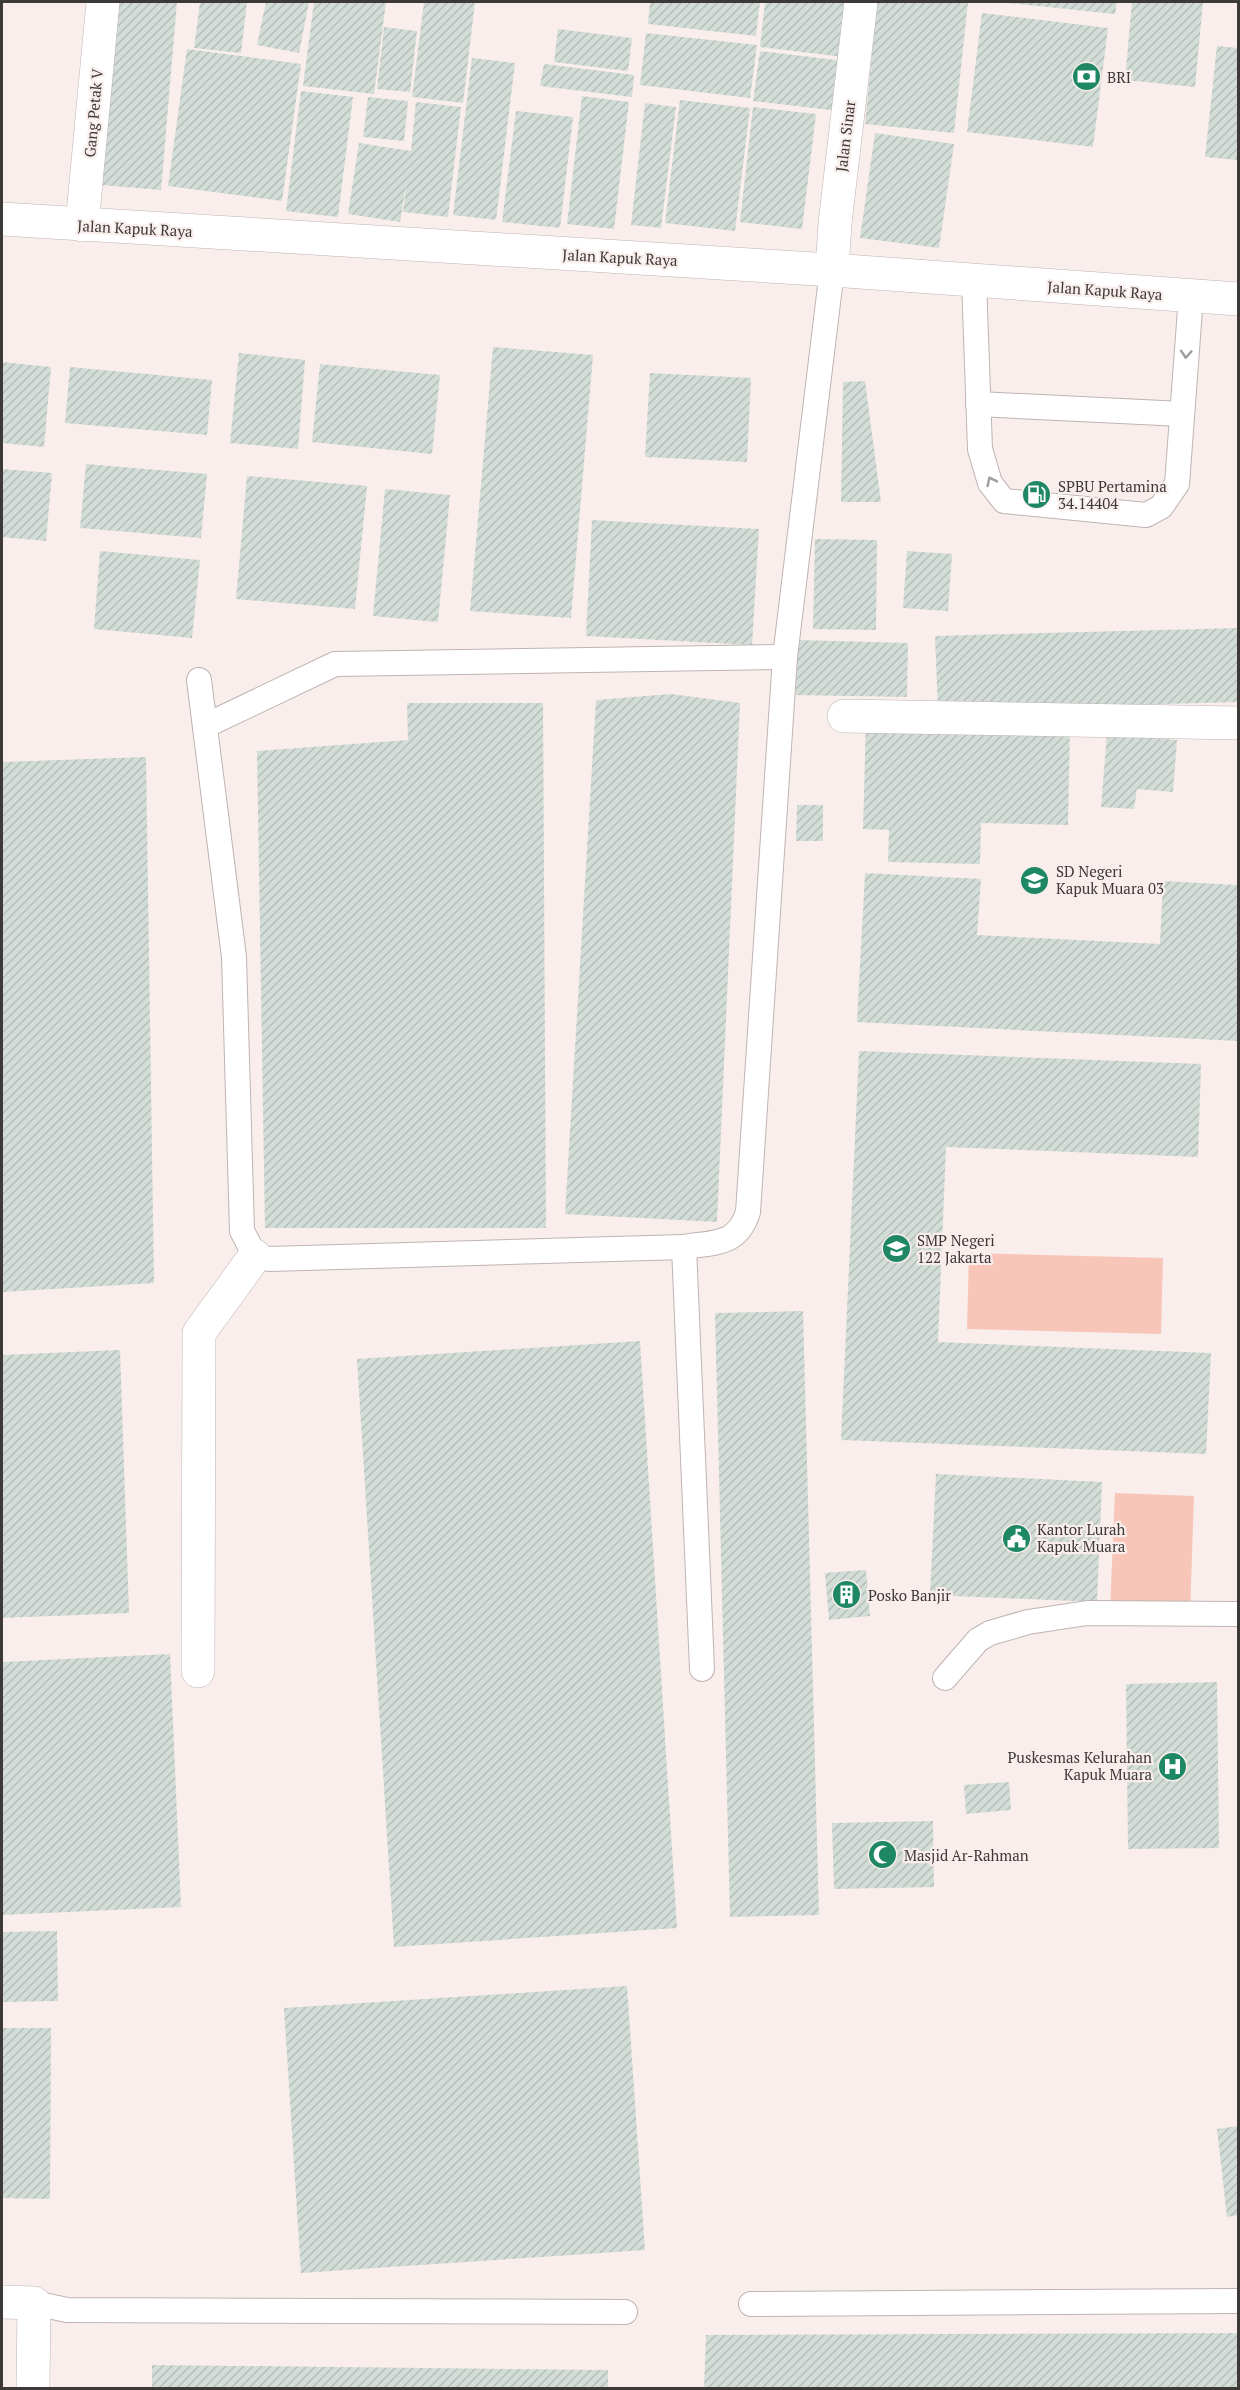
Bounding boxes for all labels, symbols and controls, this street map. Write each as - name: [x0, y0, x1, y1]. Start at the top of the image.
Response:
- bank icon: BRI: [1070, 61, 1102, 93]
- street label: Gang Petak V: [79, 67, 107, 158]
- place label: BRI: [1107, 67, 1131, 87]
- street label: Jalan Sinar: [831, 99, 859, 173]
- street label: Jalan Kapuk Raya: [77, 215, 194, 241]
- street label: Jalan Kapuk Raya: [562, 244, 679, 270]
- street label: Jalan Kapuk Raya: [1047, 276, 1164, 304]
- one-way arrow: [1180, 350, 1193, 359]
- one-way arrow: [987, 476, 999, 487]
- place label: SPBU Pertamina 34.14404: [1058, 476, 1167, 513]
- fuel station icon: SPBU Pertamina 34.14404: [1021, 479, 1053, 511]
- place label: SD Negeri Kapuk Muara 03: [1056, 861, 1164, 898]
- school or university icon: SD Negeri Kapuk Muara 03: [1019, 864, 1051, 896]
- place label: SMP Negeri 122 Jakarta: [917, 1230, 995, 1267]
- school or university icon: SMP Negeri 122 Jakarta: [880, 1233, 912, 1265]
- place label: Kantor Lurah Kapuk Muara: [1037, 1519, 1126, 1556]
- public building icon: Kantor Lurah Kapuk Muara: [1000, 1522, 1032, 1554]
- building icon: Posko Banjir: [831, 1579, 863, 1611]
- place label: Posko Banjir: [868, 1585, 951, 1605]
- place label: Puskesmas Kelurahan Kapuk Muara: [1007, 1747, 1152, 1784]
- hospital icon: Puskesmas Kelurahan Kapuk Muara: [1157, 1750, 1189, 1782]
- mosque icon: Masjid Ar-Rahman: [867, 1839, 899, 1871]
- place label: Masjid Ar-Rahman: [904, 1845, 1029, 1865]

